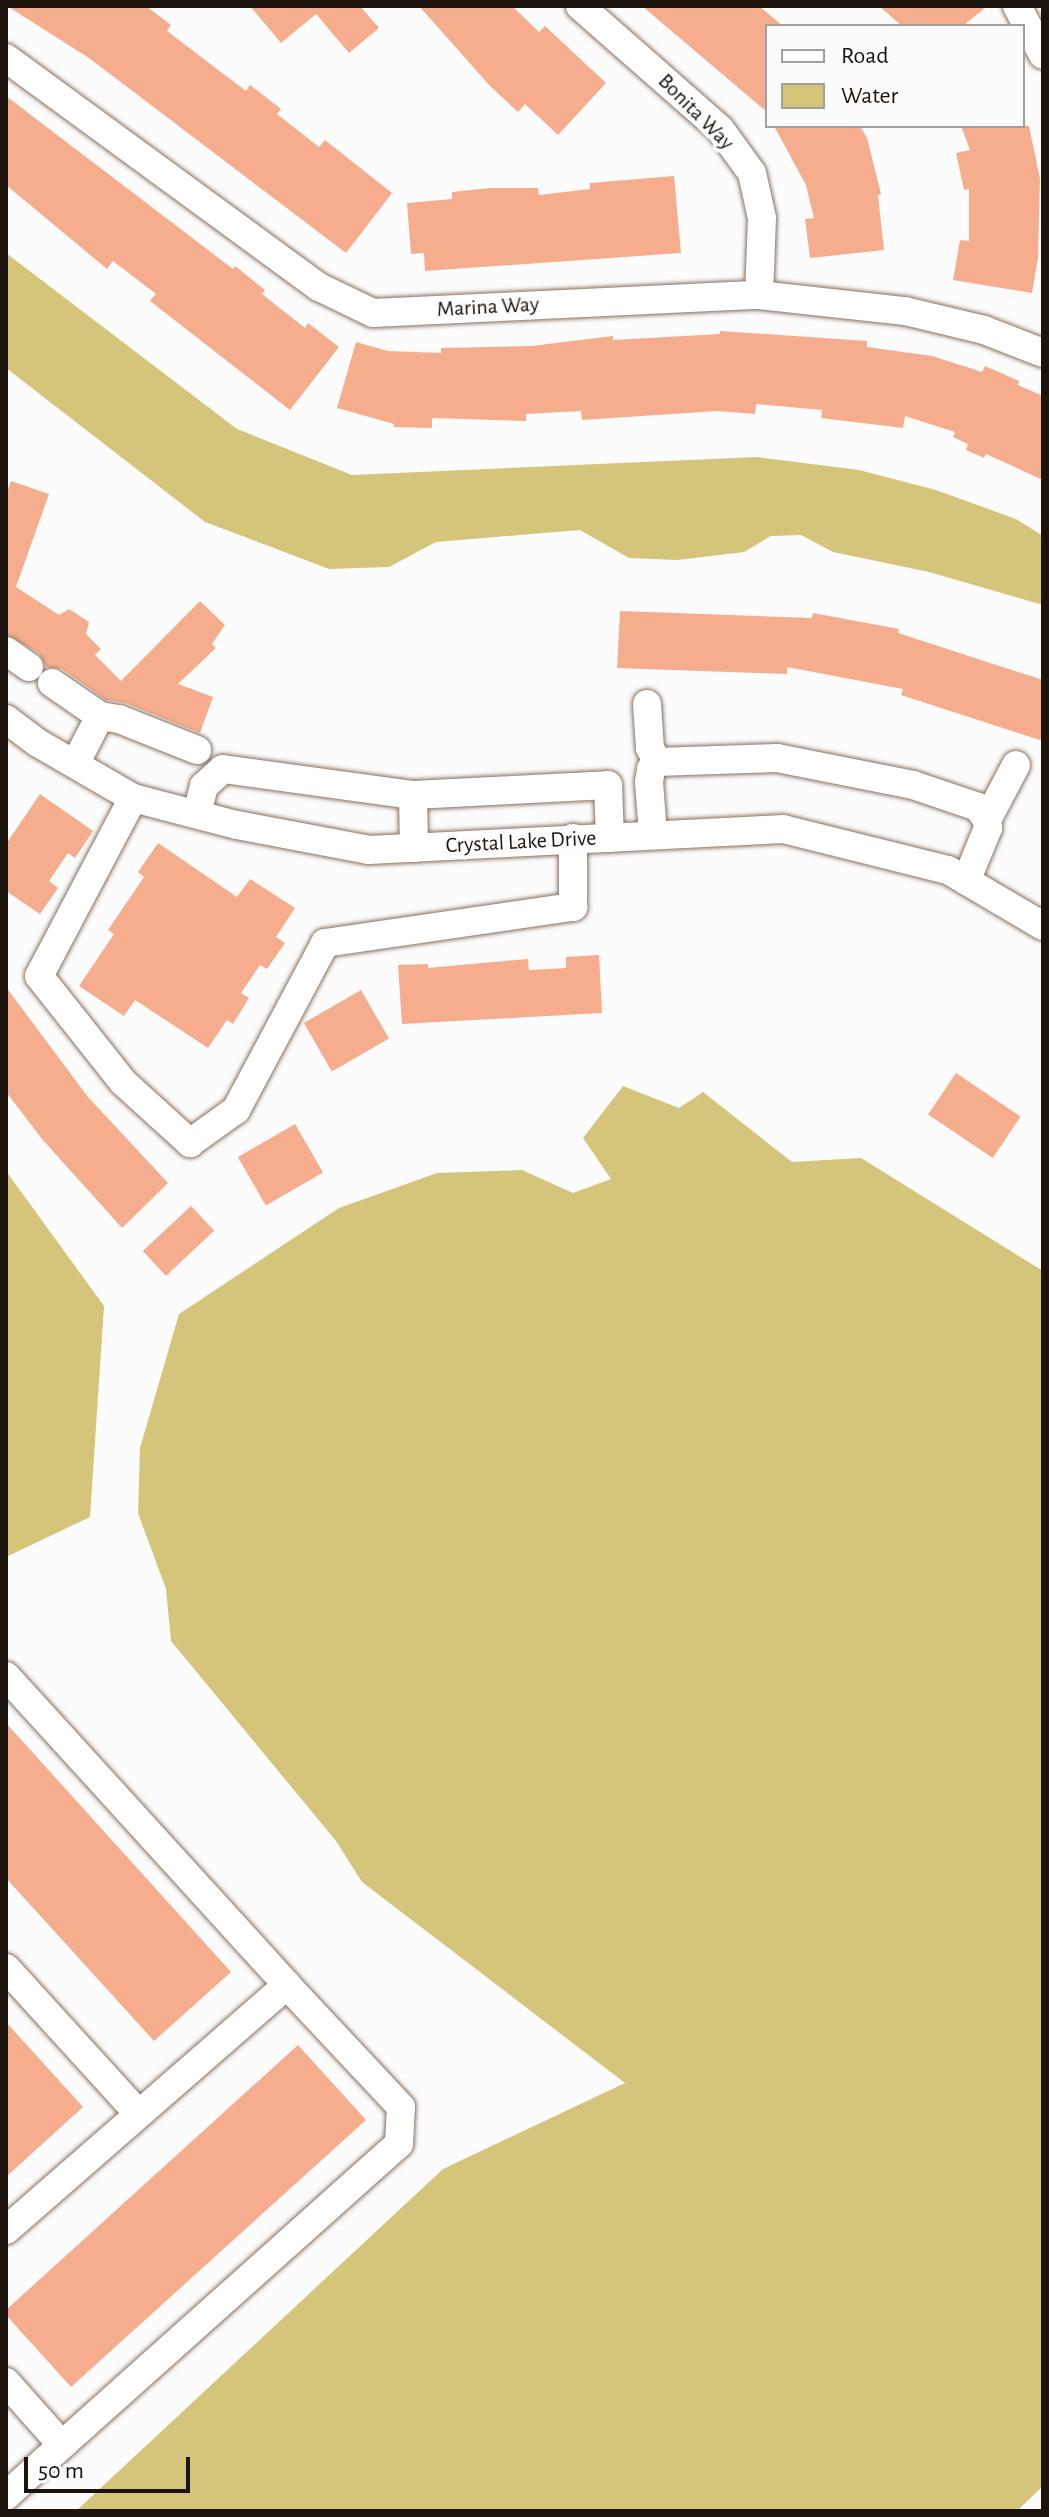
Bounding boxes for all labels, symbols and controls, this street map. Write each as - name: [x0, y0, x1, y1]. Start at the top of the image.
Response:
- legend: [765, 24, 1025, 128]
- text: Road: [841, 44, 889, 68]
- street label: Bonita Way: [652, 68, 740, 156]
- text: Water: [841, 84, 898, 108]
- street label: Marina Way: [436, 291, 540, 323]
- street label: Crystal Lake Drive: [445, 825, 597, 859]
- scale bar: [28, 2441, 194, 2491]
- text: 50 m: [38, 2459, 84, 2483]

